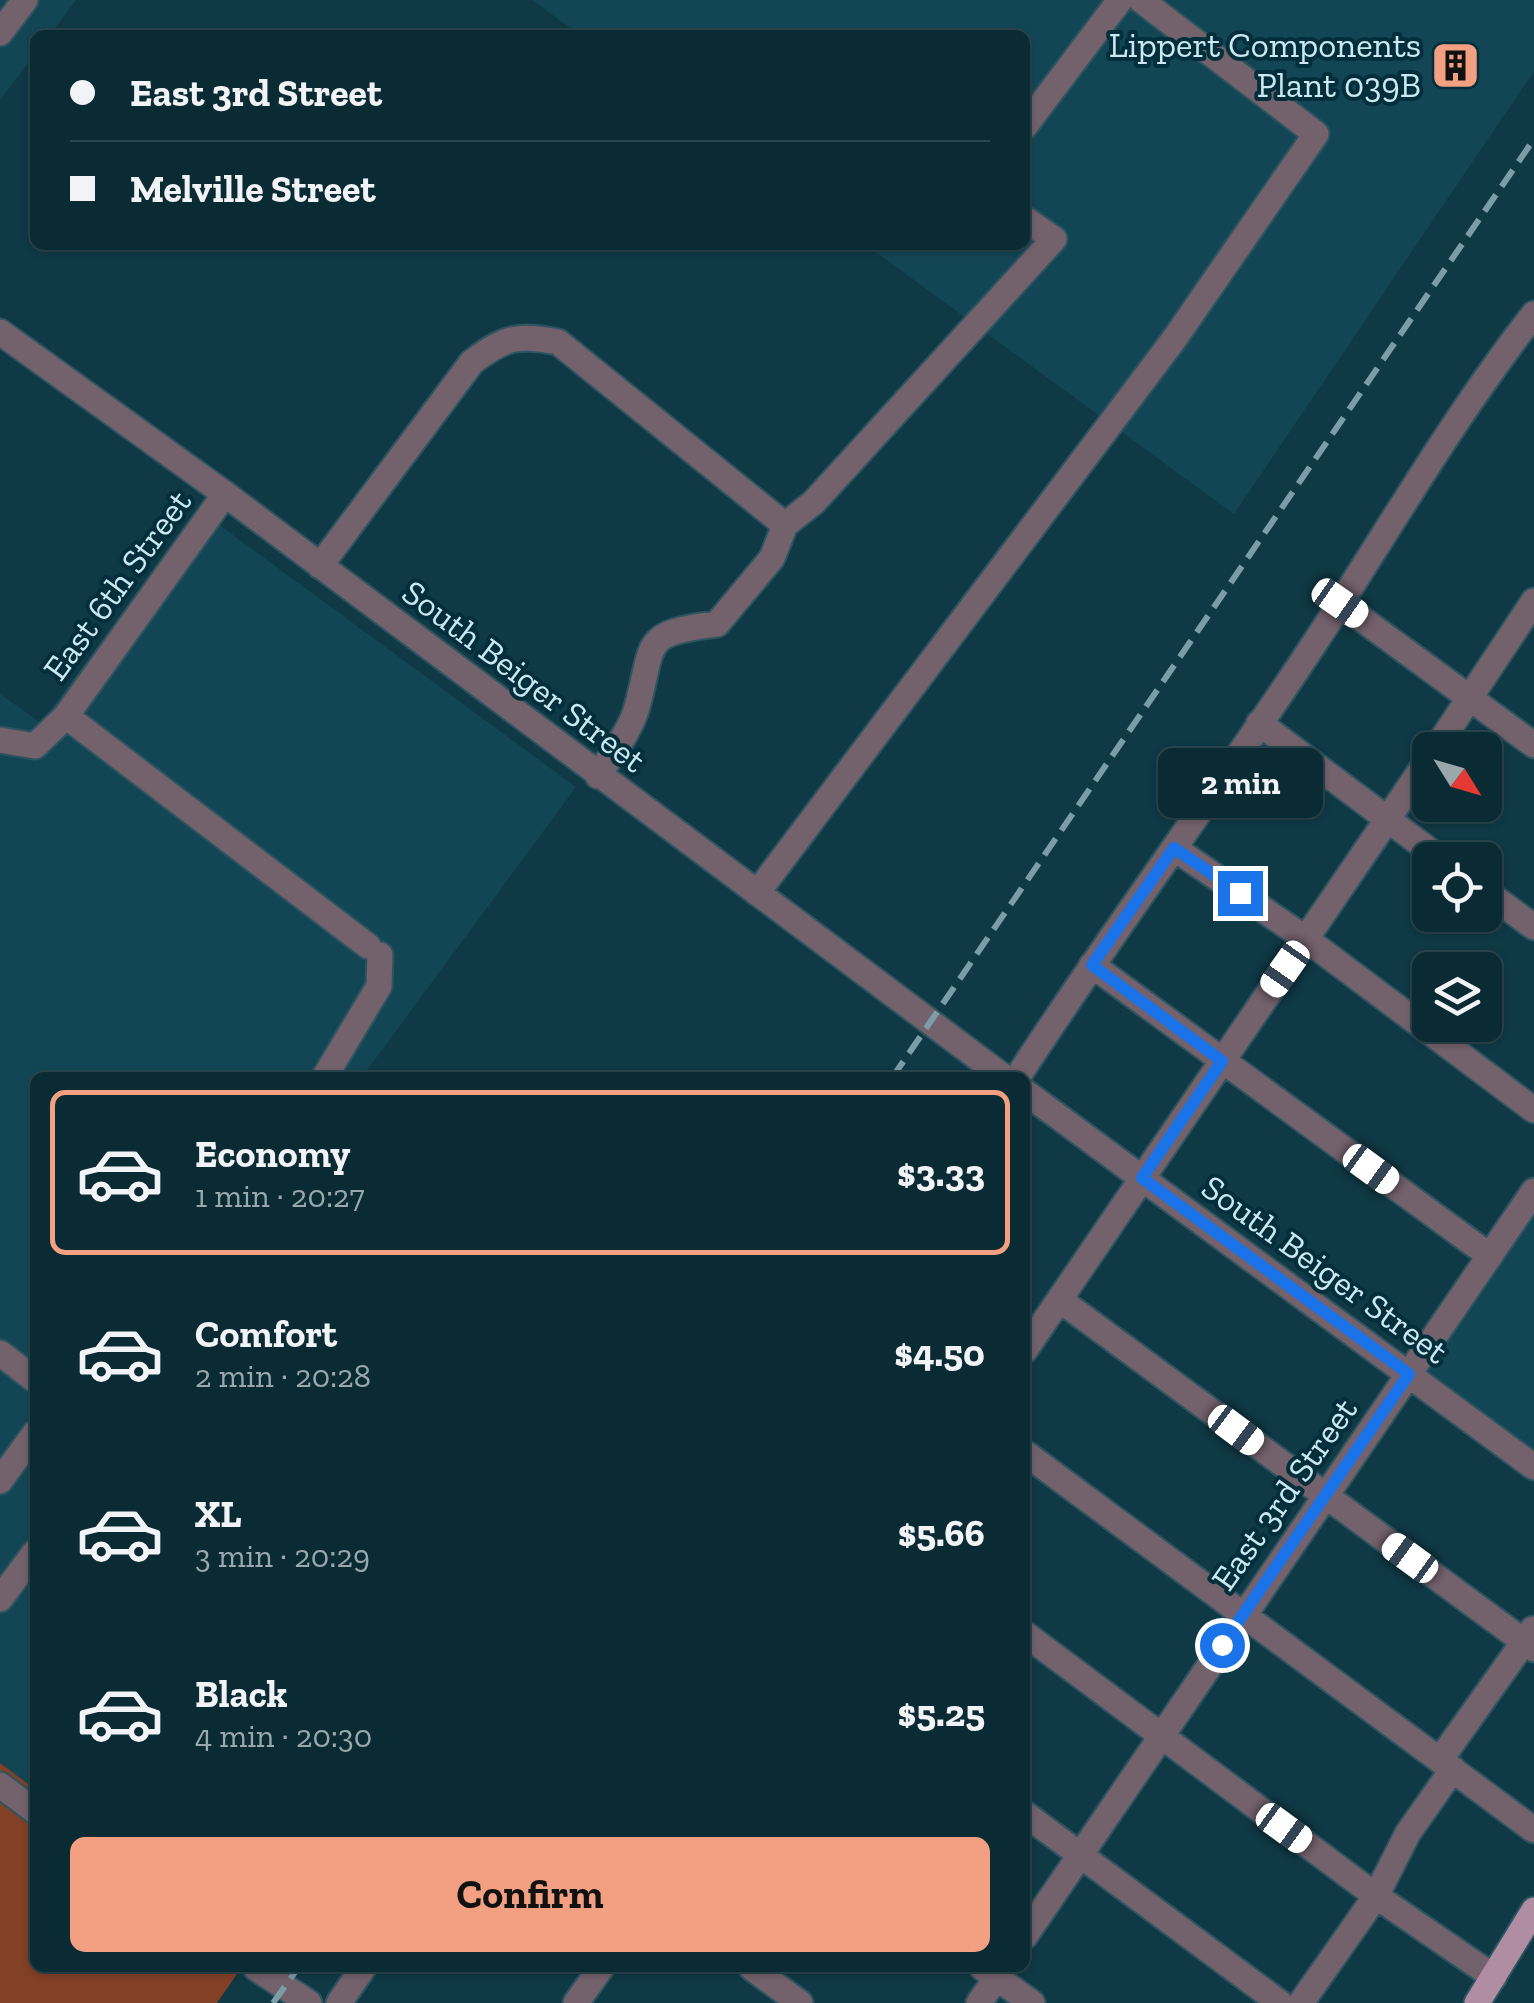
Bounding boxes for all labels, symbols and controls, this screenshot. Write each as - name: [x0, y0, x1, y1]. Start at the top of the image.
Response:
- place label: Lippert Components Plant 039B: [1109, 24, 1421, 106]
- building icon: Lippert Components Plant 039B: [1430, 39, 1482, 91]
- text: East 3rd Street: [130, 70, 382, 116]
- text: Melville Street: [130, 166, 376, 212]
- street label: East 6th Street: [34, 482, 200, 688]
- street label: South Beiger Street: [394, 571, 654, 781]
- car: [1307, 574, 1373, 632]
- north arrow: [1412, 732, 1502, 822]
- map controls: [1412, 732, 1502, 1042]
- callout: 2 min: [1158, 748, 1322, 818]
- text: 2 min: [1201, 764, 1280, 802]
- button: locate: [1412, 842, 1502, 932]
- route end: [1218, 871, 1263, 916]
- car: [1256, 936, 1314, 1002]
- button: layers: [1412, 952, 1502, 1042]
- icon: car: [75, 1128, 165, 1218]
- text: Economy: [195, 1131, 350, 1177]
- car: [1338, 1139, 1404, 1199]
- text: $3.33: [897, 1150, 985, 1196]
- street label: South Beiger Street: [1194, 1166, 1456, 1372]
- text: 1 min · 20:27: [195, 1177, 365, 1215]
- icon: car: [75, 1308, 165, 1398]
- text: Comfort: [195, 1311, 337, 1357]
- text: $4.50: [894, 1330, 985, 1376]
- text: 2 min · 20:28: [195, 1357, 371, 1395]
- street label: East 3rd Street: [1202, 1390, 1366, 1598]
- car: [1203, 1400, 1269, 1460]
- icon: car: [75, 1488, 165, 1578]
- text: XL: [195, 1491, 242, 1537]
- text: $5.66: [898, 1510, 985, 1556]
- car: [1377, 1528, 1443, 1588]
- text: 3 min · 20:29: [195, 1537, 370, 1575]
- route start: [1200, 1623, 1245, 1668]
- icon: car: [75, 1668, 165, 1758]
- text: Black: [195, 1671, 288, 1717]
- text: $5.25: [898, 1690, 985, 1736]
- text: 4 min · 20:30: [195, 1717, 372, 1755]
- car: [1251, 1798, 1317, 1858]
- button: Confirm: [70, 1837, 990, 1952]

